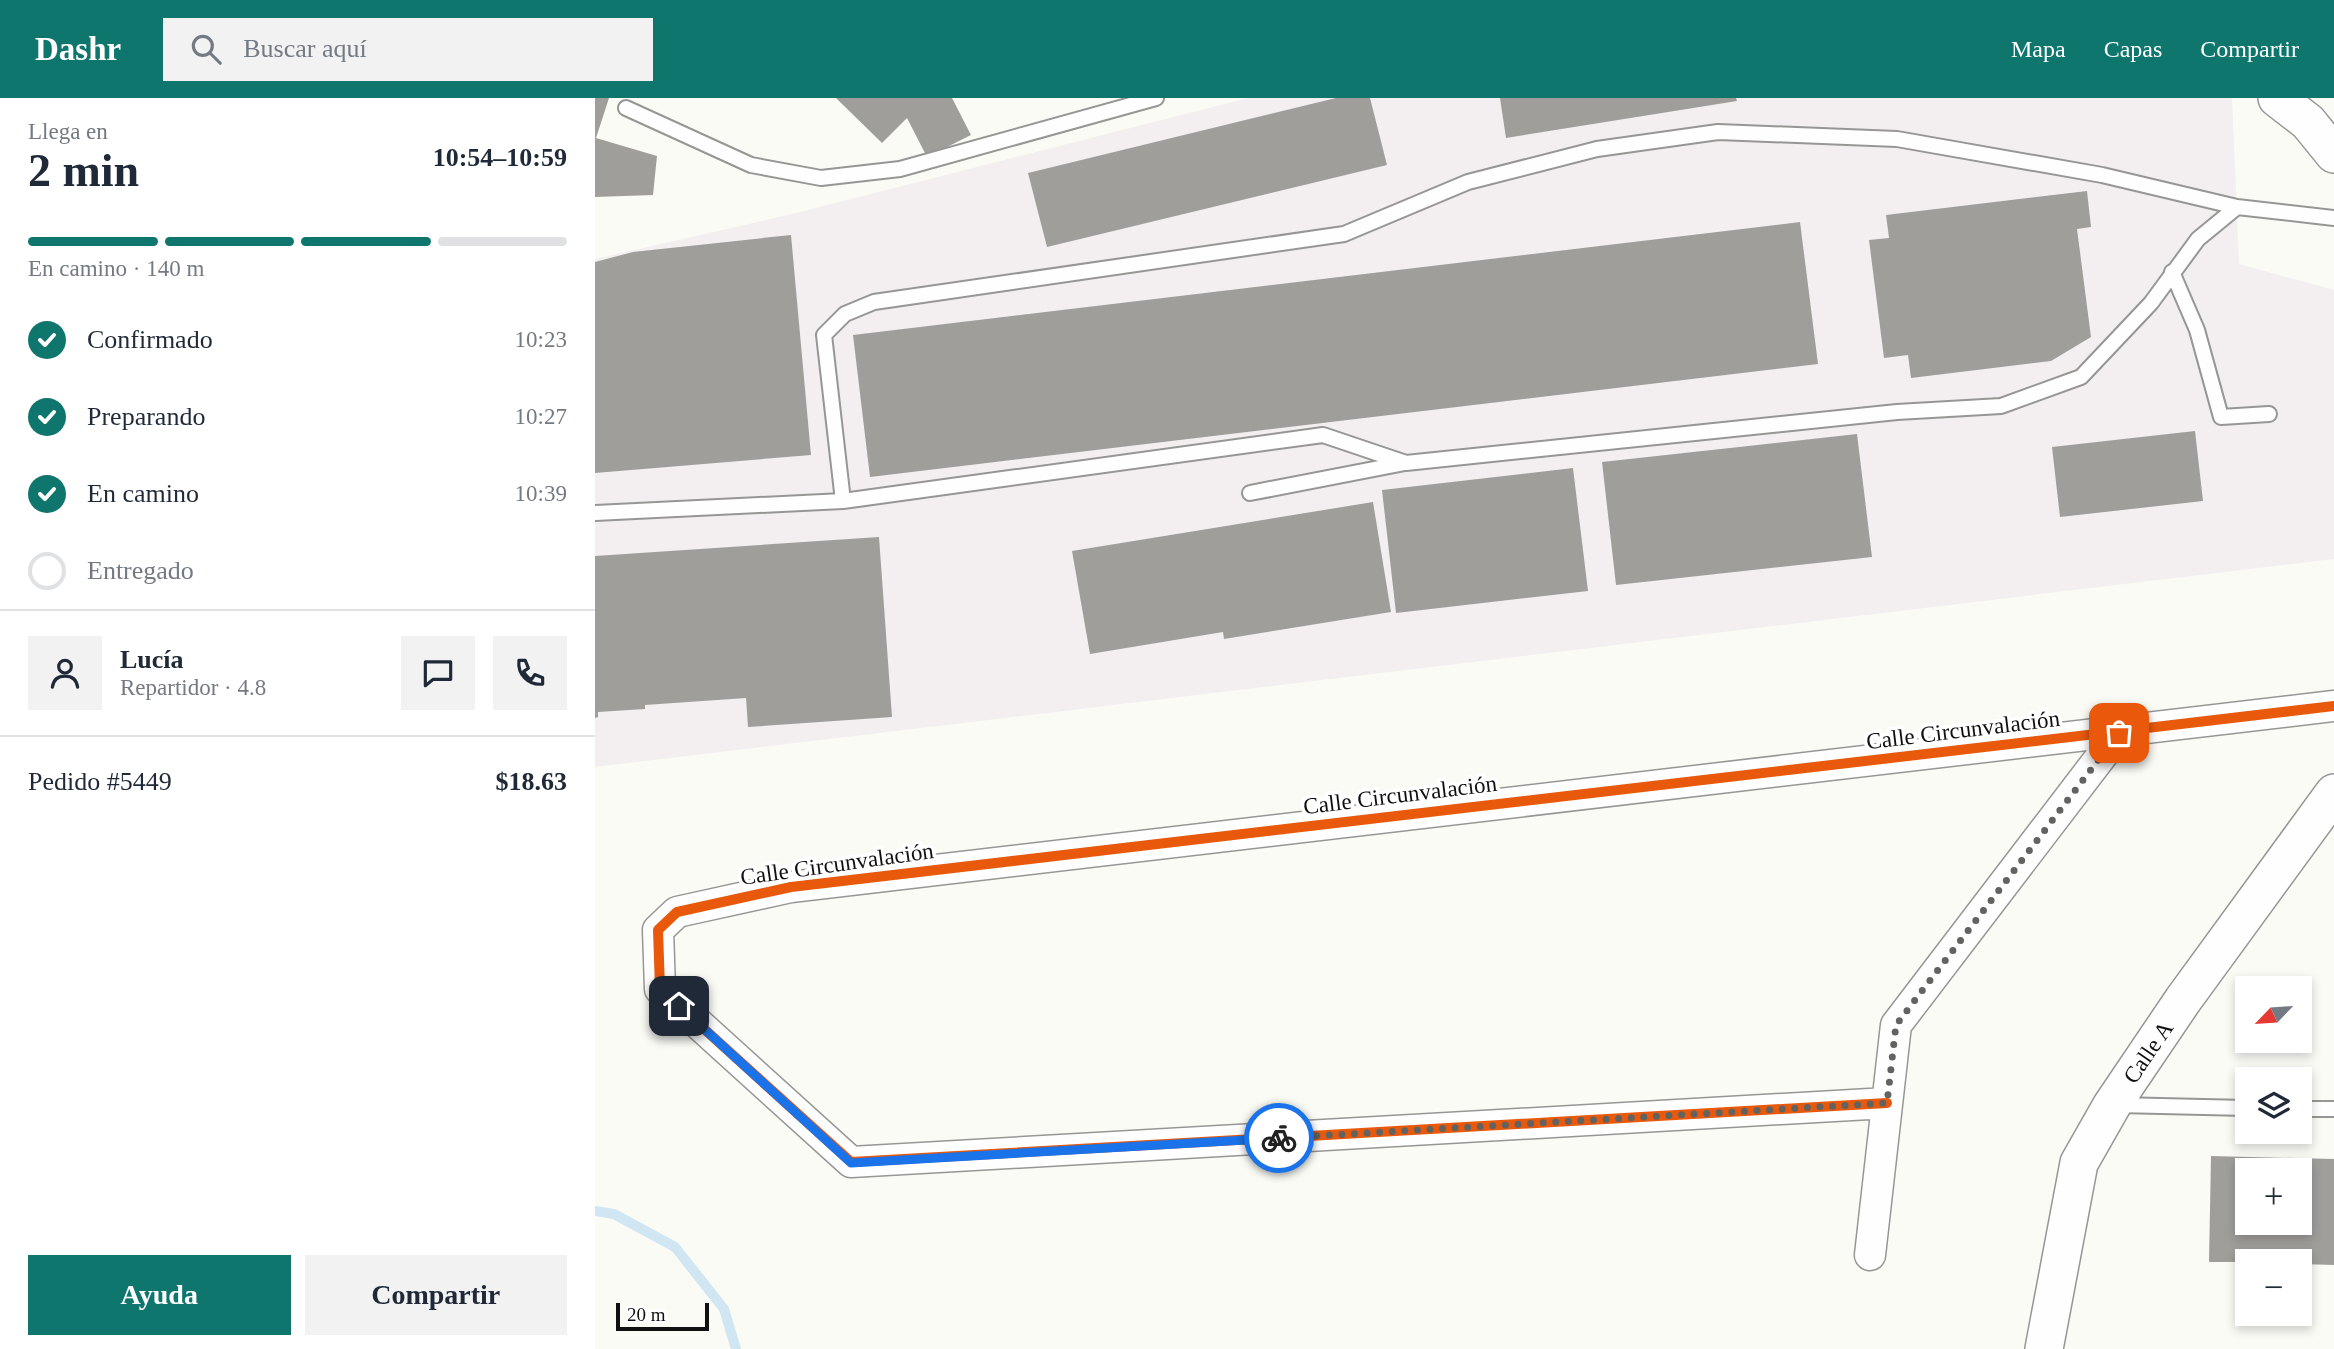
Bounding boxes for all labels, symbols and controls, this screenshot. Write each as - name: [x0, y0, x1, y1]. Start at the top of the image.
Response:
- search box: [163, 18, 653, 81]
- icon: search: [187, 30, 225, 68]
- text: Dashr: [35, 31, 121, 67]
- text: Buscar aquí: [243, 34, 367, 63]
- text: Mapa: [2011, 36, 2066, 62]
- text: Capas: [2104, 36, 2162, 62]
- text: Compartir: [2200, 36, 2299, 62]
- text: Llega en: [28, 119, 108, 144]
- text: 10:54–10:59: [433, 143, 567, 172]
- text: 2 min: [28, 145, 139, 196]
- text: En camino · 140 m: [28, 256, 204, 281]
- icon: check: [28, 321, 66, 359]
- text: Confirmado: [87, 325, 213, 354]
- text: 10:23: [515, 327, 567, 352]
- icon: check: [28, 398, 66, 436]
- text: Preparando: [87, 402, 205, 431]
- text: 10:27: [515, 404, 567, 429]
- icon: check: [28, 475, 66, 513]
- text: En camino: [87, 479, 199, 508]
- text: 10:39: [515, 481, 567, 506]
- text: Entregado: [87, 556, 194, 585]
- button: person: [28, 636, 102, 710]
- button: chat: [401, 636, 475, 710]
- button: phone: [493, 636, 567, 710]
- text: Lucía: [120, 645, 184, 674]
- text: Repartidor · 4.8: [120, 675, 266, 700]
- pin: [2089, 703, 2149, 763]
- street label: Calle Circunvalación: [1865, 706, 2062, 754]
- icon: bag: [2100, 714, 2138, 752]
- text: Pedido #5449: [28, 767, 172, 796]
- text: $18.63: [496, 767, 567, 796]
- street label: Calle Circunvalación: [1302, 771, 1499, 819]
- street label: Calle Circunvalación: [739, 838, 936, 890]
- pin: [649, 976, 709, 1036]
- north arrow: [2235, 976, 2312, 1054]
- map controls: [2235, 976, 2312, 1326]
- icon: home: [660, 987, 698, 1025]
- street label: Calle A: [2118, 1016, 2178, 1088]
- button: layers: [2235, 1067, 2312, 1144]
- courier: [1244, 1103, 1314, 1173]
- icon: bike: [1260, 1119, 1298, 1157]
- button: +: [2235, 1158, 2312, 1235]
- button: −: [2235, 1249, 2312, 1326]
- button: Ayuda: [28, 1255, 291, 1335]
- button: Compartir: [305, 1255, 567, 1335]
- scale bar: [616, 1300, 709, 1332]
- text: 20 m: [627, 1304, 666, 1325]

